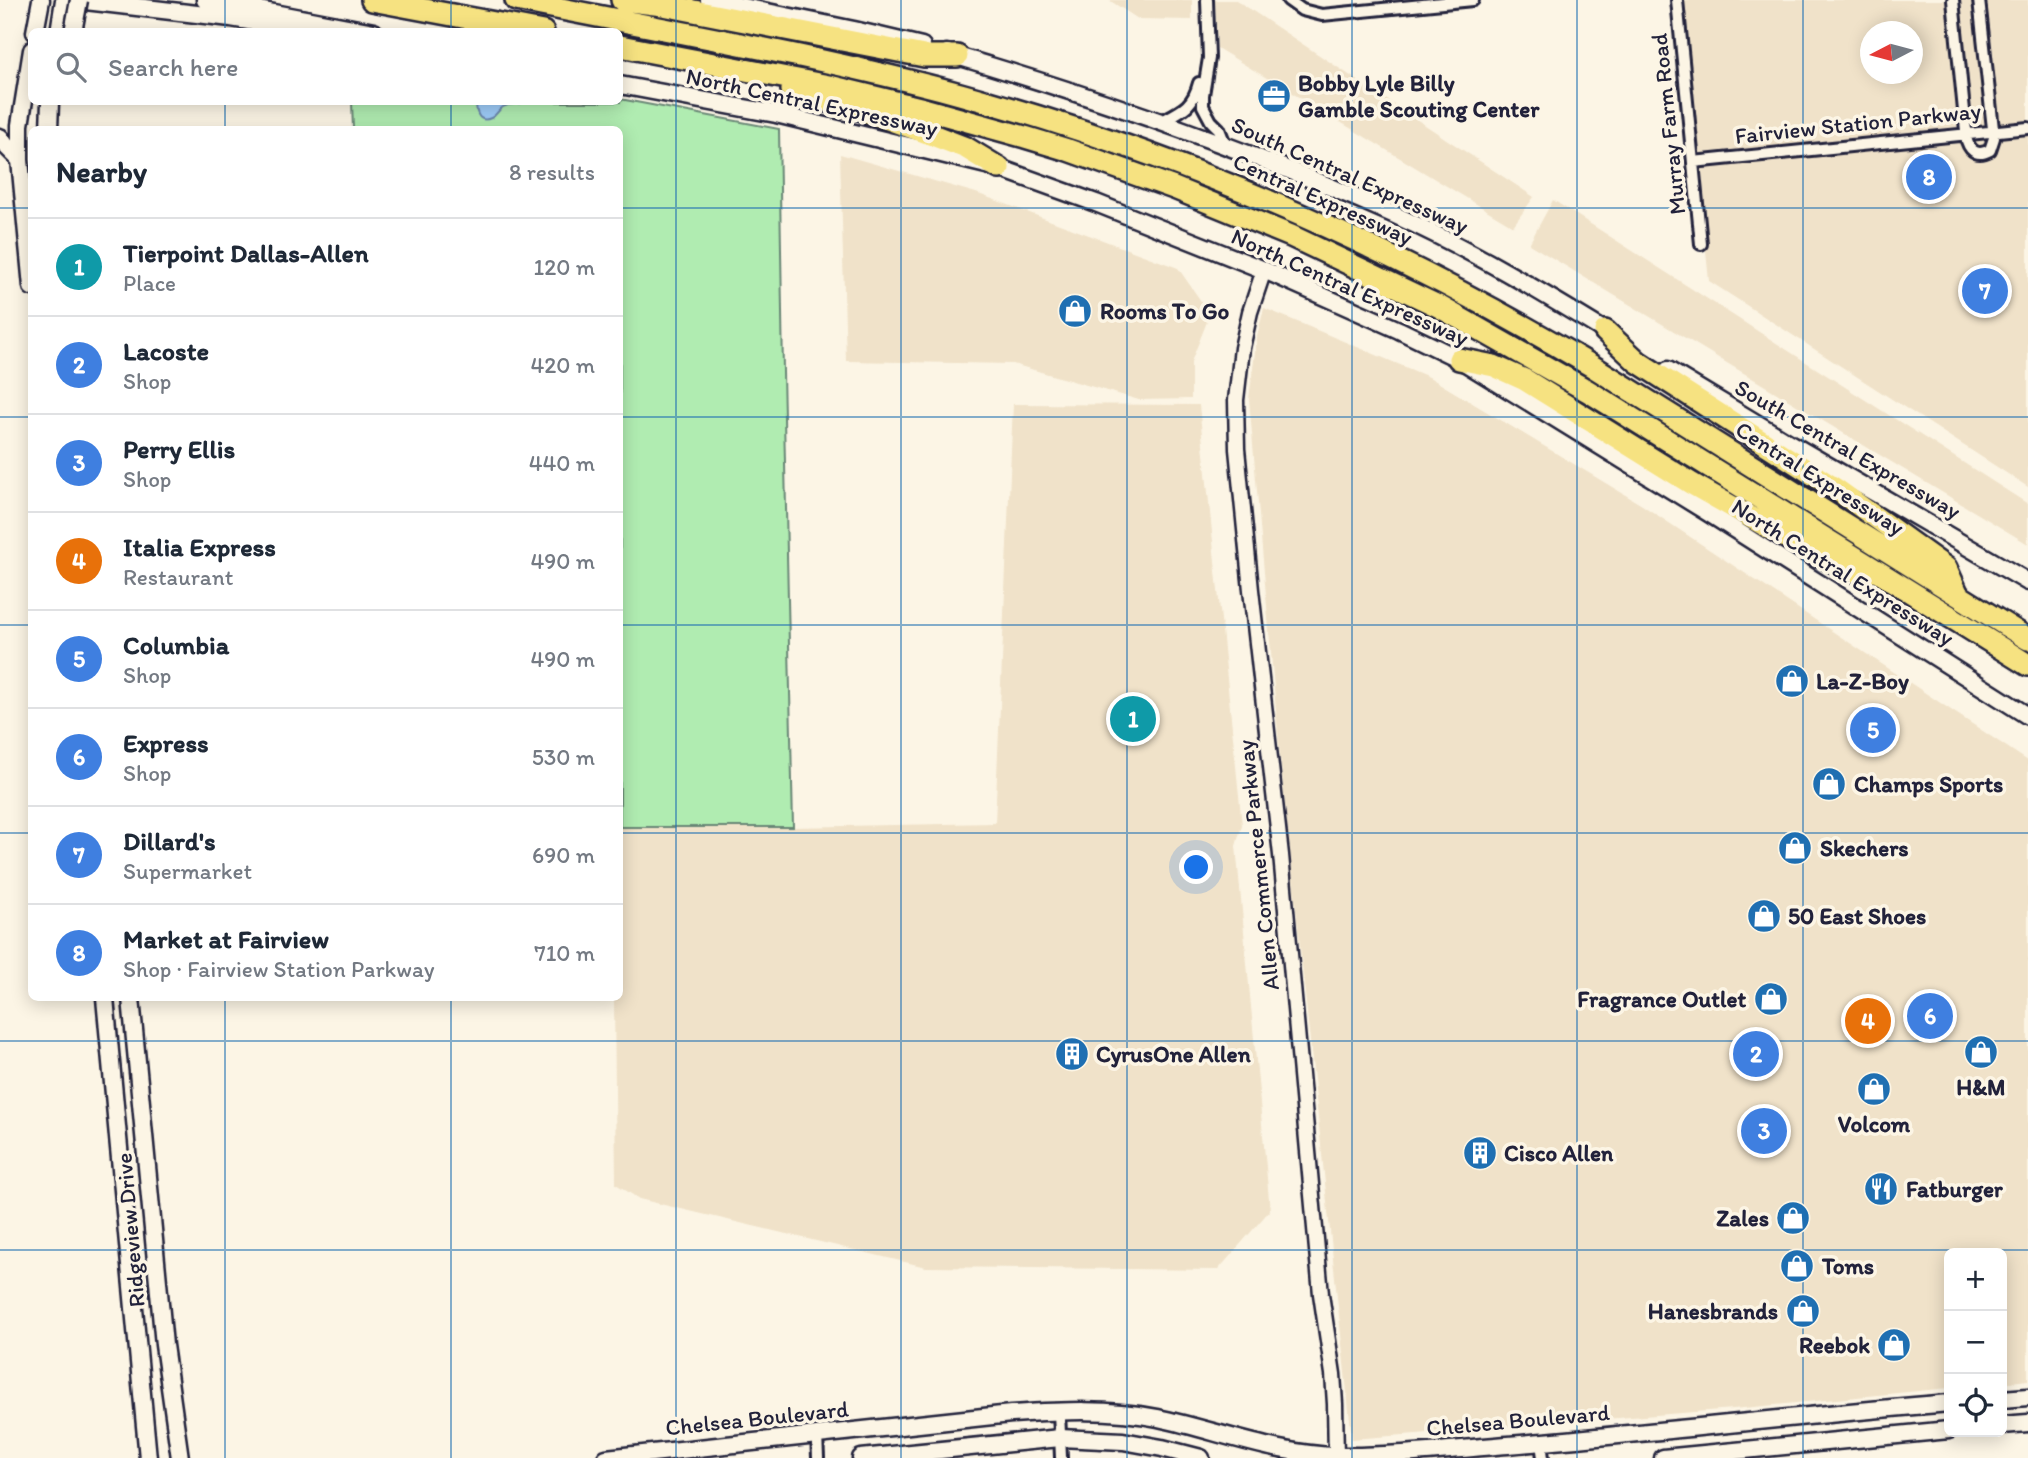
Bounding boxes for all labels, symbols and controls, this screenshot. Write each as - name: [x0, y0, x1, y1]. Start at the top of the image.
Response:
- north arrow: [1860, 21, 1923, 84]
- search box: [28, 28, 623, 105]
- street label: Murray Farm Road: [1644, 31, 1691, 216]
- icon: search: [52, 48, 90, 86]
- text: Search here: [108, 51, 238, 83]
- street label: North Central Expressway: [684, 62, 941, 142]
- place label: Bobby Lyle Billy Gamble Scouting Center: [1298, 69, 1540, 123]
- office icon: Bobby Lyle Billy Gamble Scouting Center: [1255, 77, 1293, 115]
- street label: Fairview Station Parkway: [1734, 96, 1983, 150]
- street label: South Central Expressway: [1228, 110, 1472, 240]
- street label: Central Expressway: [1229, 147, 1417, 251]
- pin: 8: [1906, 151, 1952, 203]
- text: Nearby: [56, 153, 147, 190]
- text: 8 results: [509, 158, 595, 186]
- street label: North Central Expressway: [1227, 222, 1473, 352]
- text: Tierpoint Dallas-Allen: [123, 237, 369, 269]
- text: 1: [74, 253, 84, 281]
- text: 120 m: [534, 253, 595, 281]
- pin: 7: [1962, 265, 2008, 317]
- text: Place: [123, 269, 176, 297]
- shop icon: Rooms To Go: [1056, 292, 1094, 330]
- place label: Rooms To Go: [1100, 297, 1230, 325]
- text: Lacoste: [123, 335, 209, 367]
- text: 2: [73, 351, 85, 379]
- text: 420 m: [530, 351, 595, 379]
- text: Shop: [123, 367, 171, 395]
- street label: South Central Expressway: [1730, 373, 1966, 525]
- street label: Central Expressway: [1731, 415, 1909, 541]
- text: Perry Ellis: [123, 433, 235, 465]
- text: 3: [73, 449, 85, 477]
- text: 440 m: [529, 449, 595, 477]
- text: Shop: [123, 465, 171, 493]
- street label: North Central Expressway: [1727, 492, 1959, 652]
- text: Italia Express: [123, 531, 276, 563]
- text: 4: [72, 547, 86, 575]
- text: 490 m: [530, 547, 595, 575]
- text: Restaurant: [123, 563, 233, 591]
- text: Columbia: [123, 629, 229, 661]
- text: 5: [73, 645, 85, 673]
- text: 490 m: [530, 645, 595, 673]
- text: Shop: [123, 661, 171, 689]
- shop icon: La-Z-Boy: [1773, 662, 1811, 700]
- place label: La-Z-Boy: [1816, 667, 1909, 695]
- pin: 1: [1110, 693, 1156, 745]
- pin: 5: [1850, 704, 1896, 756]
- text: Express: [123, 727, 209, 759]
- street label: Allen Commerce Parkway: [1231, 738, 1285, 992]
- text: 6: [73, 743, 85, 771]
- text: 530 m: [532, 743, 595, 771]
- text: Shop: [123, 759, 171, 787]
- shop icon: Champs Sports: [1810, 765, 1848, 803]
- place label: Champs Sports: [1854, 770, 2003, 798]
- text: Dillard's: [123, 825, 215, 857]
- shop icon: Skechers: [1776, 829, 1814, 867]
- place label: Skechers: [1820, 834, 1909, 862]
- text: 7: [73, 841, 85, 869]
- text: 690 m: [532, 841, 595, 869]
- your location: [1179, 850, 1213, 884]
- text: Supermarket: [123, 857, 252, 885]
- shop icon: 50 East Shoes: [1745, 897, 1783, 935]
- place label: 50 East Shoes: [1788, 902, 1926, 930]
- text: Market at Fairview: [123, 923, 329, 955]
- text: 8: [73, 939, 85, 967]
- text: 710 m: [534, 939, 595, 967]
- text: Shop · Fairview Station Parkway: [123, 955, 435, 983]
- shop icon: Fragrance Outlet: [1752, 980, 1790, 1018]
- place label: Fragrance Outlet: [1577, 985, 1746, 1013]
- pin: 6: [1907, 990, 1953, 1042]
- pin: 4: [1845, 995, 1891, 1047]
- pin: 2: [1733, 1028, 1779, 1080]
- shop icon: H&M: [1962, 1033, 2000, 1071]
- building icon: CyrusOne Allen: [1053, 1035, 1091, 1073]
- place label: CyrusOne Allen: [1096, 1040, 1252, 1068]
- shop icon: Volcom: [1855, 1070, 1893, 1108]
- place label: H&M: [1956, 1073, 2006, 1101]
- pin: 3: [1741, 1105, 1787, 1157]
- place label: Volcom: [1838, 1110, 1911, 1138]
- building icon: Cisco Allen: [1461, 1134, 1499, 1172]
- place label: Cisco Allen: [1504, 1139, 1614, 1167]
- street label: Ridgeview Drive: [109, 1152, 151, 1308]
- restaurant icon: Fatburger: [1862, 1170, 1900, 1208]
- place label: Fatburger: [1906, 1175, 2003, 1203]
- shop icon: Zales: [1774, 1199, 1812, 1237]
- place label: Zales: [1716, 1204, 1769, 1232]
- shop icon: Toms: [1778, 1247, 1816, 1285]
- map controls: [1944, 1248, 2007, 1437]
- button: +: [1944, 1248, 2007, 1311]
- place label: Toms: [1821, 1252, 1874, 1280]
- shop icon: Hanesbrands: [1784, 1292, 1822, 1330]
- place label: Hanesbrands: [1648, 1297, 1778, 1325]
- button: −: [1944, 1311, 2007, 1374]
- shop icon: Reebok: [1875, 1326, 1913, 1364]
- place label: Reebok: [1799, 1331, 1870, 1359]
- button: locate: [1944, 1374, 2007, 1437]
- street label: Chelsea Boulevard: [664, 1394, 850, 1442]
- street label: Chelsea Boulevard: [1425, 1398, 1611, 1442]

